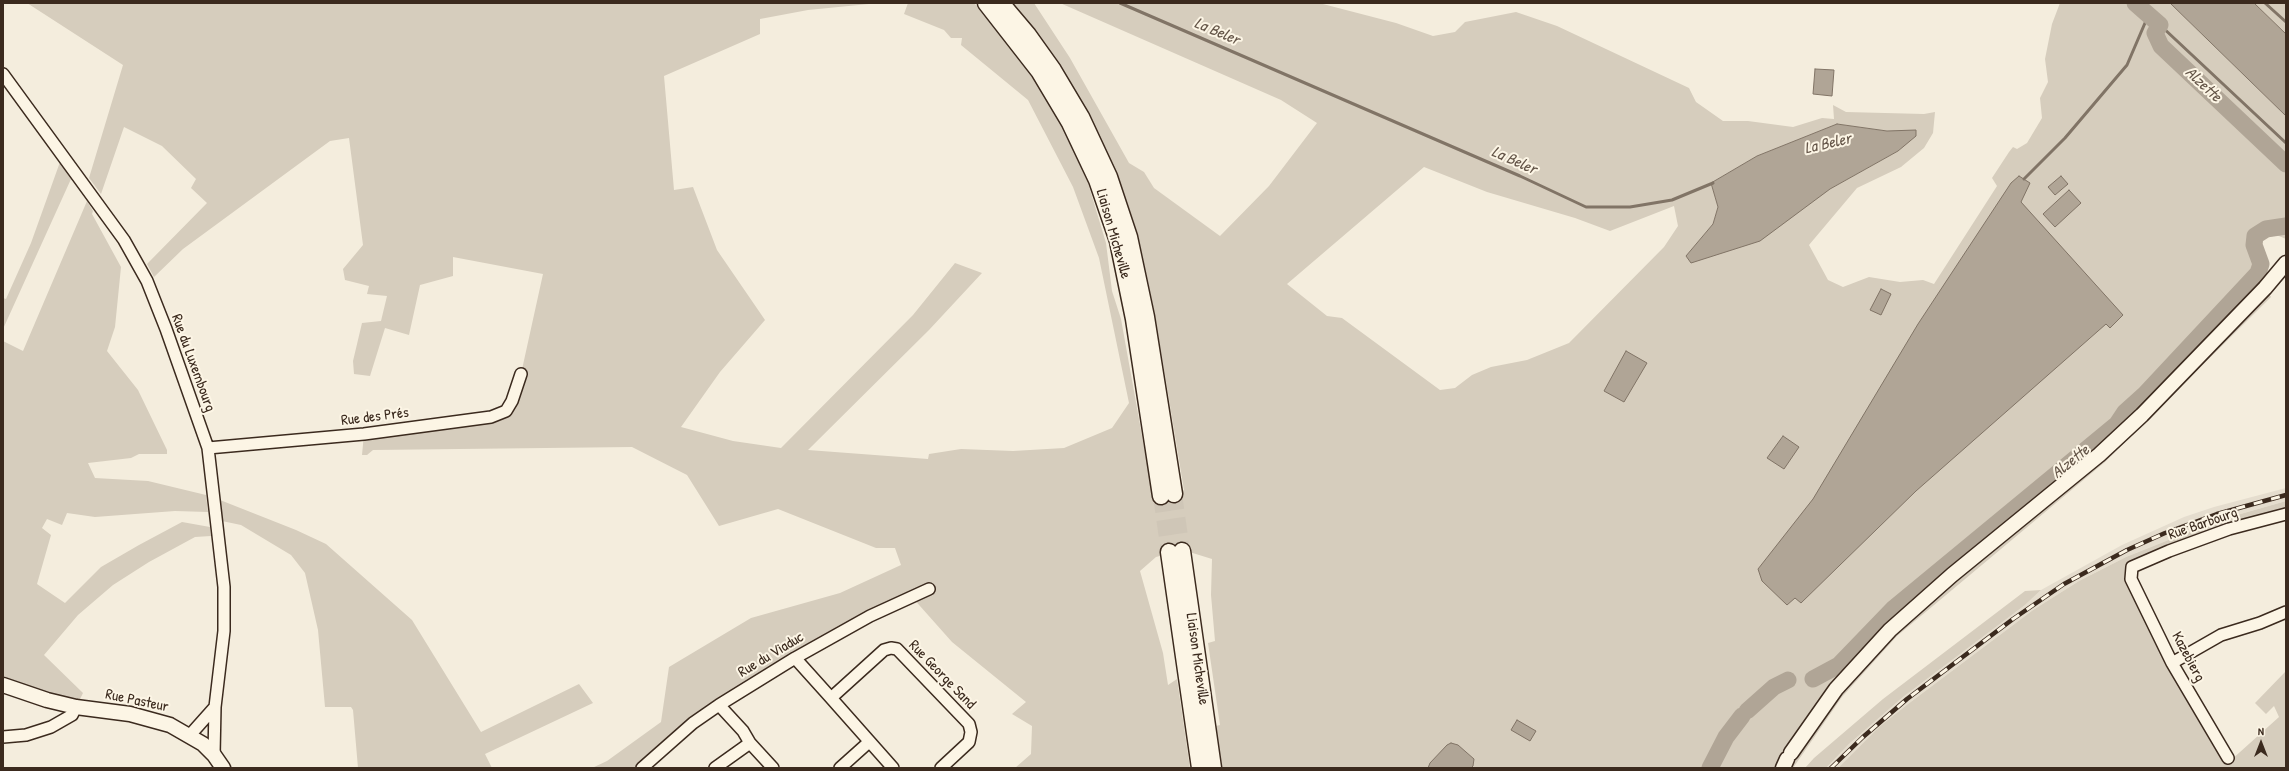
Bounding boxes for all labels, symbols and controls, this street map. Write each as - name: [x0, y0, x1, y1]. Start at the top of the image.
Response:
- water label: La Beler: [1192, 14, 1242, 50]
- water label: Alzette: [2181, 63, 2225, 107]
- water label: La Beler: [1803, 129, 1853, 159]
- water label: La Beler: [1489, 143, 1539, 179]
- street label: Liaison Micheville: [1092, 187, 1134, 281]
- street label: Rue du Luxembourg: [167, 312, 219, 414]
- street label: Rue des Prés: [340, 404, 410, 430]
- water label: Alzette: [2048, 441, 2094, 483]
- street label: Rue Barbourg: [2166, 504, 2240, 544]
- street label: Liaison Micheville: [1182, 612, 1212, 706]
- street label: Rue du Viaduc: [735, 629, 807, 681]
- street label: Kazebierg: [2167, 629, 2209, 685]
- street label: Rue George Sand: [905, 637, 979, 713]
- street label: Rue Pasteur: [104, 686, 170, 716]
- north arrow: [2241, 723, 2281, 763]
- text: N: [2258, 724, 2264, 738]

